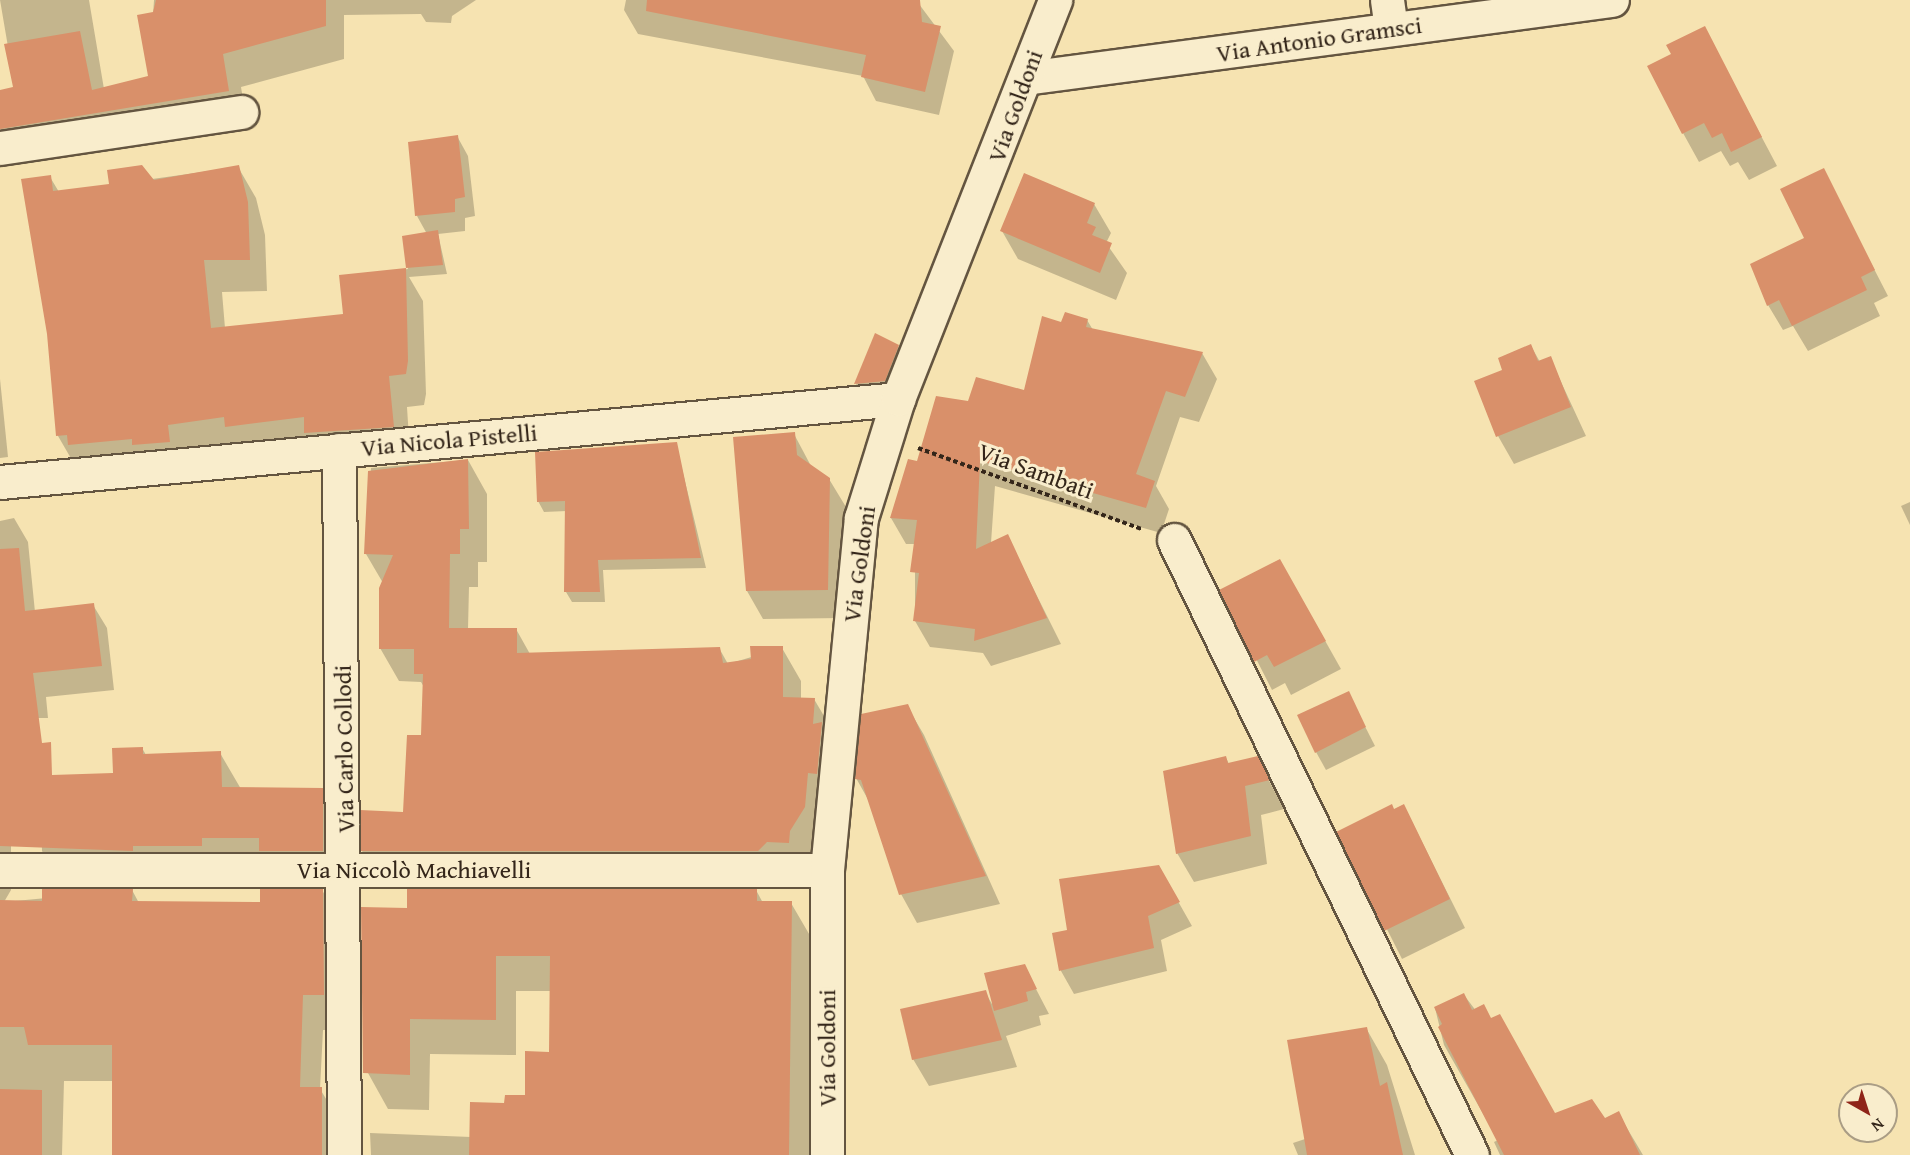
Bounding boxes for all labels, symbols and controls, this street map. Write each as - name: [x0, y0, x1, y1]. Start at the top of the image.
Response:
- street label: Via Antonio Gramsci: [1214, 10, 1424, 68]
- street label: Via Goldoni: [981, 46, 1049, 166]
- street label: Via Nicola Pistelli: [360, 418, 538, 462]
- street label: Via Sambati: [974, 437, 1098, 505]
- street label: Via Goldoni: [837, 504, 881, 624]
- street label: Via Carlo Collodi: [328, 665, 360, 833]
- street label: Via Niccolò Machiavelli: [297, 856, 531, 884]
- street label: Via Goldoni: [813, 989, 841, 1107]
- north arrow: [1838, 1083, 1898, 1143]
- text: N: [1866, 1113, 1890, 1138]

